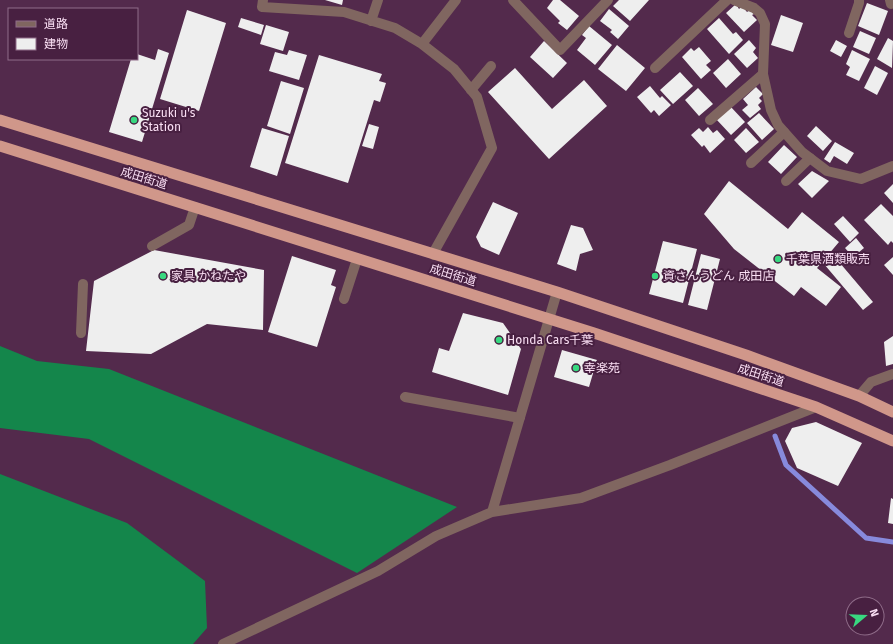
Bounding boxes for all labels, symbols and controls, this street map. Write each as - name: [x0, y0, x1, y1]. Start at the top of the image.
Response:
- legend: [8, 8, 138, 60]
- text: 道路: [44, 17, 68, 31]
- text: 建物: [44, 37, 68, 51]
- place label: Suzuki u's Station: [142, 106, 196, 134]
- marker: Suzuki u's Station: [129, 115, 139, 125]
- street label: 成田街道: [119, 164, 169, 192]
- place label: 千葉県酒類販売: [786, 252, 870, 266]
- marker: 千葉県酒類販売: [773, 254, 783, 264]
- street label: 成田街道: [428, 261, 478, 289]
- place label: 家具 かねたや: [171, 269, 246, 283]
- place label: 資さんうどん 成田店: [663, 269, 774, 283]
- marker: 家具 かねたや: [158, 271, 168, 281]
- marker: 資さんうどん 成田店: [650, 271, 660, 281]
- place label: Honda Cars千葉: [507, 333, 593, 347]
- marker: Honda Cars千葉: [494, 335, 504, 345]
- place label: 幸楽苑: [584, 361, 620, 375]
- street label: 成田街道: [736, 361, 786, 389]
- marker: 幸楽苑: [571, 363, 581, 373]
- north arrow: [845, 596, 885, 636]
- text: N: [867, 607, 881, 618]

